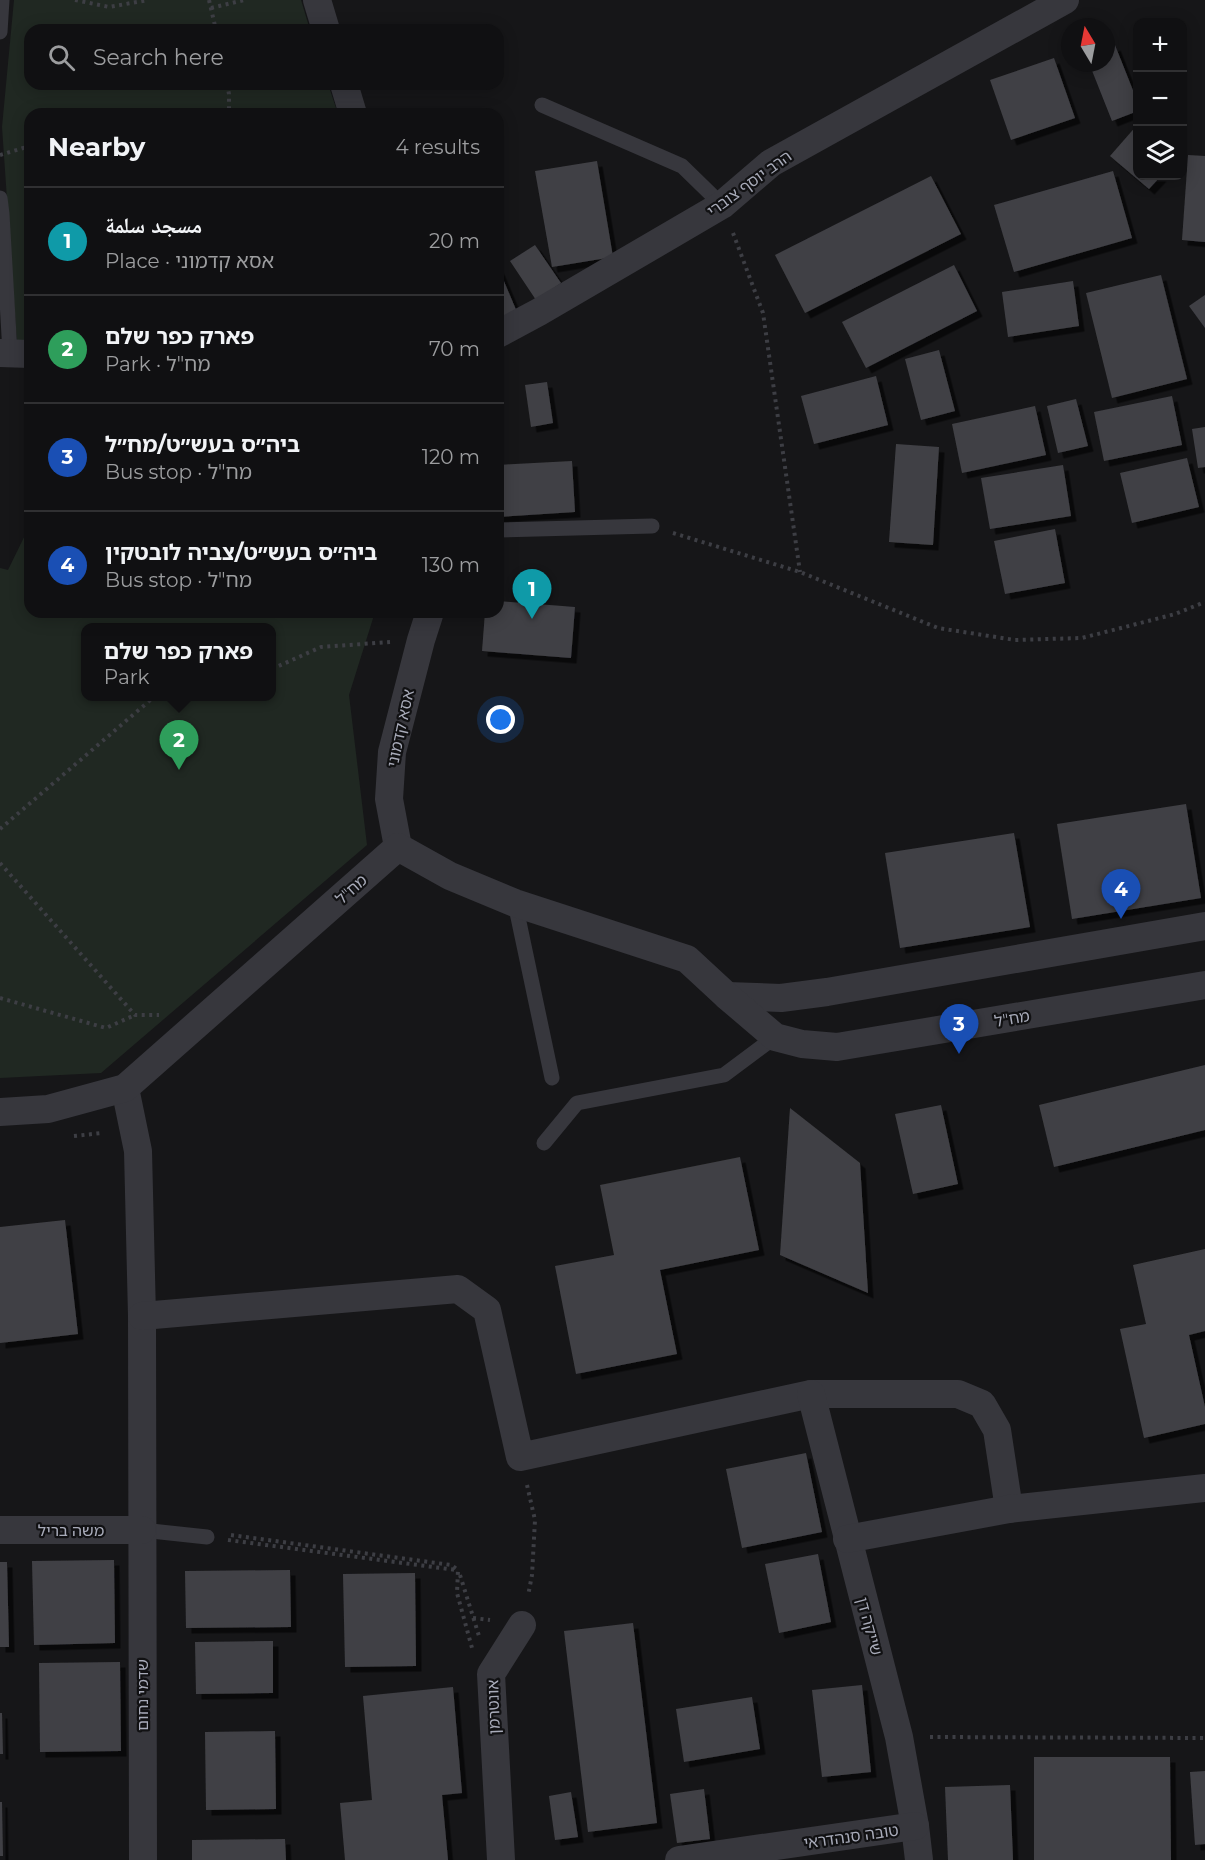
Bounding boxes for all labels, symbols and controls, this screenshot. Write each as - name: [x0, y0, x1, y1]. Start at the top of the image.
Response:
- north arrow: [1061, 18, 1115, 72]
- map controls: [1133, 18, 1187, 180]
- button: +: [1133, 18, 1187, 72]
- search box: [24, 24, 504, 90]
- icon: search: [45, 41, 78, 74]
- text: Search here: [93, 44, 224, 71]
- button: −: [1133, 72, 1187, 126]
- button: layers: [1133, 126, 1187, 180]
- text: Nearby: [48, 131, 145, 163]
- text: 4 results: [395, 135, 480, 159]
- street label: הרב יוסף צוברי: [703, 146, 795, 220]
- text: مسجد سلمة: [105, 212, 202, 239]
- text: 1: [64, 229, 71, 253]
- text: 20 m: [429, 229, 480, 253]
- text: Place · אסא קדמוני: [105, 249, 274, 273]
- text: פארק כפר שלם: [105, 323, 254, 350]
- text: 2: [62, 337, 73, 361]
- text: 70 m: [429, 337, 480, 361]
- text: Park · מח"ל: [105, 352, 211, 376]
- text: ביה״ס בעש״ט/מח״ל: [105, 431, 300, 458]
- text: 3: [62, 445, 73, 469]
- text: 120 m: [422, 445, 480, 469]
- text: Bus stop · מח"ל: [105, 460, 252, 484]
- text: ביה״ס בעש״ט/צביה לובטקין: [105, 539, 377, 566]
- text: 4: [61, 553, 74, 577]
- text: 130 m: [422, 553, 480, 577]
- text: Bus stop · מח"ל: [105, 568, 252, 592]
- pin: 1: [512, 570, 552, 619]
- popup: [81, 623, 276, 701]
- text: פארק כפר שלם: [104, 638, 253, 665]
- text: Park: [104, 665, 150, 689]
- street label: אסא קדמוני: [383, 687, 418, 769]
- your location: [486, 705, 515, 734]
- pin: 2: [160, 720, 198, 770]
- street label: מח"ל: [332, 870, 371, 908]
- pin: 4: [1102, 870, 1140, 919]
- pin: 3: [940, 1004, 978, 1054]
- street label: מח"ל: [993, 1006, 1031, 1031]
- street label: משה בריל: [38, 1521, 104, 1540]
- street label: שייקה דן: [853, 1595, 886, 1657]
- street label: שדמי נחום: [133, 1659, 152, 1731]
- street label: אונטרמן: [483, 1679, 504, 1735]
- street label: טובה סנהדראי: [802, 1820, 900, 1853]

